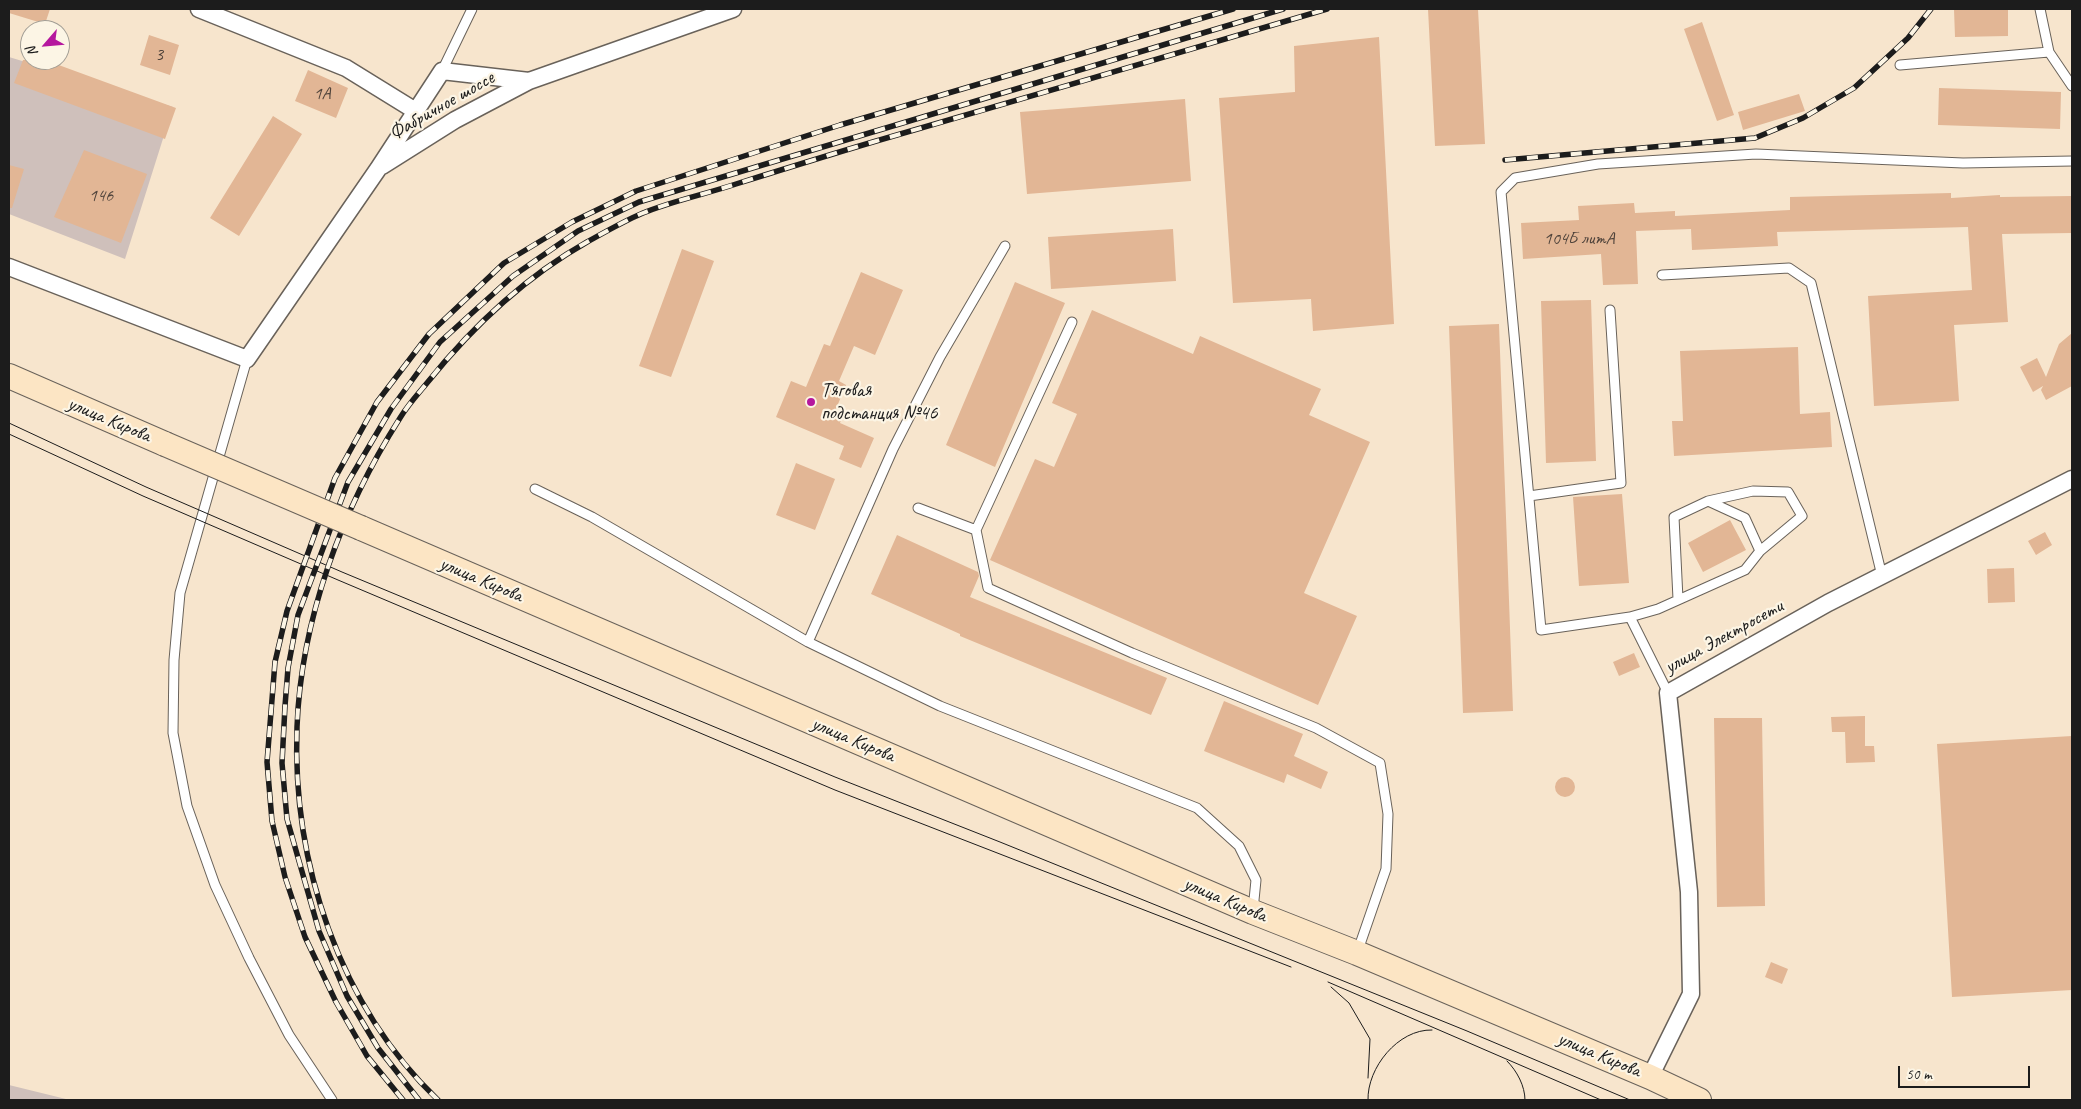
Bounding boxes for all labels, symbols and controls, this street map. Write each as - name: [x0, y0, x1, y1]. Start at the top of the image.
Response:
- north arrow: [20, 20, 70, 70]
- text: N: [23, 44, 42, 59]
- house number: 3: [155, 44, 163, 66]
- street label: Фабричное шоссе: [385, 66, 499, 146]
- house number: 1А: [313, 83, 331, 105]
- house number: 146: [89, 185, 113, 207]
- house number: 104Б литА: [1544, 228, 1614, 250]
- place label: Тяговая подстанция №46: [821, 379, 938, 426]
- street label: улица Кирова: [64, 392, 154, 448]
- marker: Тяговая подстанция №46: [805, 396, 817, 408]
- street label: улица Кирова: [436, 552, 526, 608]
- street label: улица Электросети: [1661, 595, 1787, 679]
- street label: улица Кирова: [808, 712, 898, 768]
- street label: улица Кирова: [1180, 872, 1270, 928]
- street label: улица Кирова: [1554, 1027, 1644, 1083]
- scale bar: [1901, 1056, 2034, 1088]
- text: 50 m: [1906, 1065, 1932, 1084]

